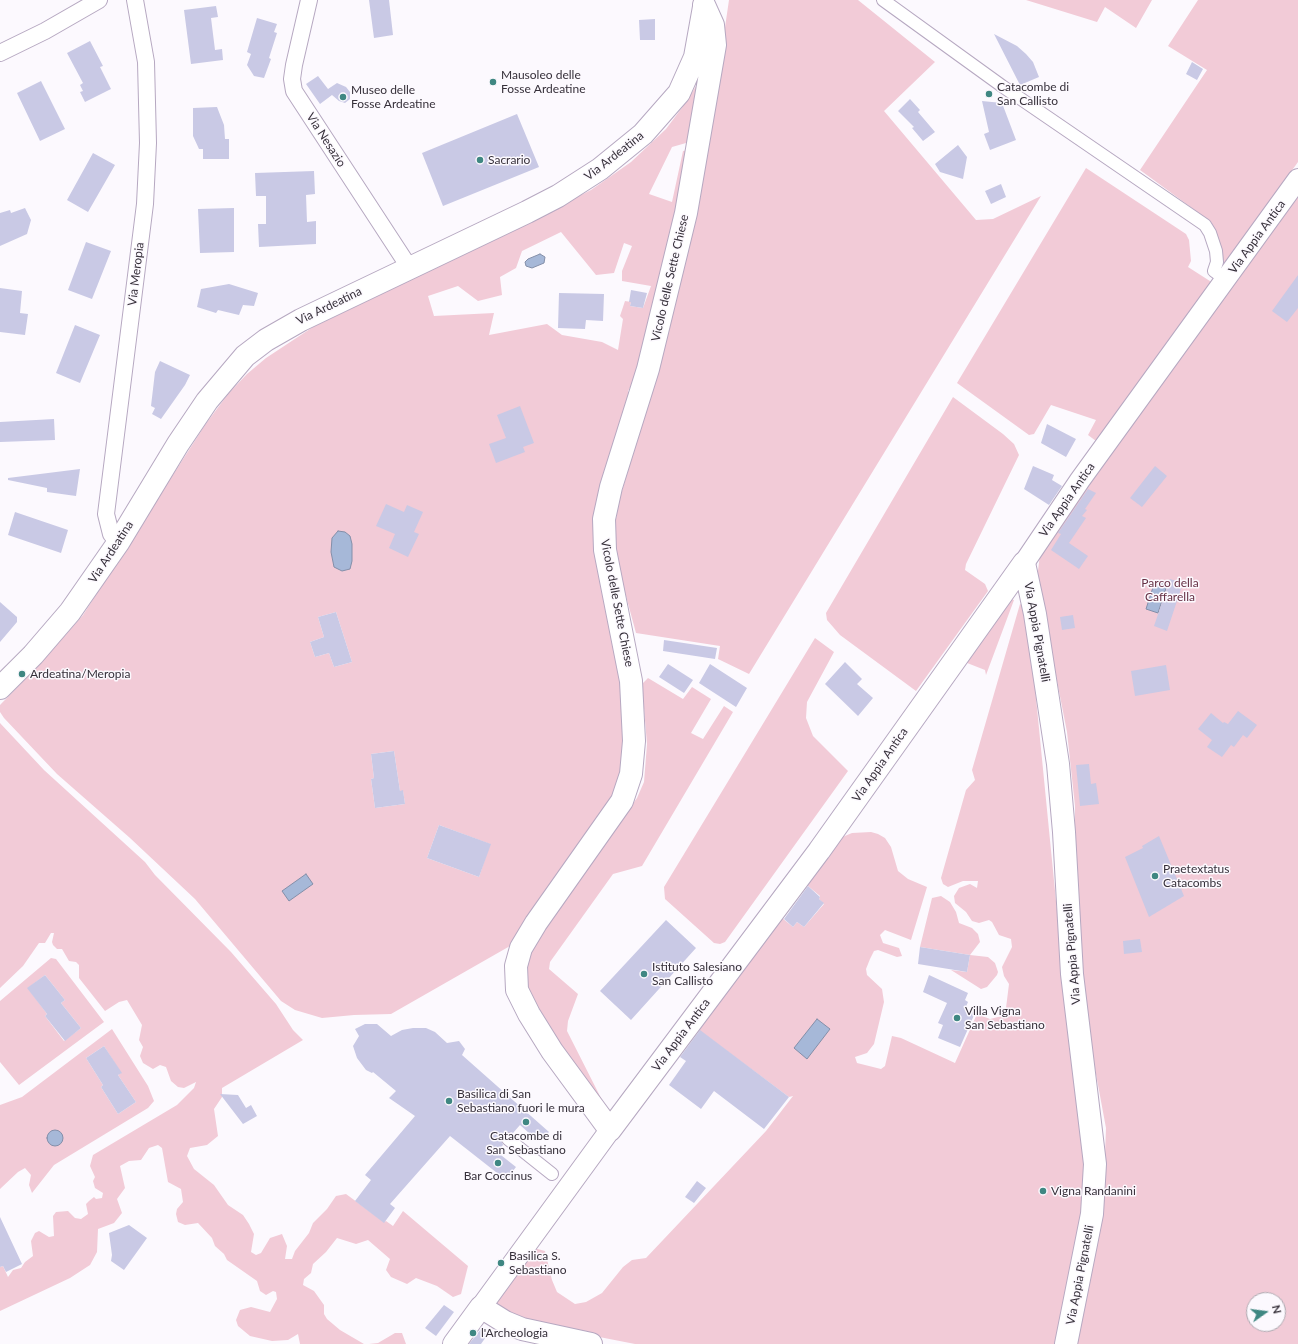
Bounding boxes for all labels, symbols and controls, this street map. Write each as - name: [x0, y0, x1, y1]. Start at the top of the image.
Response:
- place label: Mausoleo delle Fosse Ardeatine: [501, 68, 585, 96]
- marker: Mausoleo delle Fosse Ardeatine: [488, 77, 498, 87]
- place label: Catacombe di San Callisto: [997, 80, 1069, 108]
- place label: Museo delle Fosse Ardeatine: [351, 83, 435, 111]
- marker: Catacombe di San Callisto: [984, 89, 994, 99]
- marker: Museo delle Fosse Ardeatine: [338, 92, 348, 102]
- street label: Via Nesazio: [303, 110, 349, 170]
- street label: Via Ardeatina: [581, 128, 647, 184]
- place label: Sacrario: [488, 153, 530, 167]
- marker: Sacrario: [475, 155, 485, 165]
- street label: Via Appia Antica: [1226, 197, 1288, 277]
- street label: Vicolo delle Sette Chiese: [648, 213, 692, 343]
- street label: Via Meropia: [125, 241, 147, 307]
- street label: Via Ardeatina: [294, 284, 364, 328]
- street label: Via Appia Antica: [1036, 460, 1098, 540]
- street label: Via Ardeatina: [86, 518, 136, 586]
- street label: Vicolo delle Sette Chiese: [598, 538, 636, 668]
- park label: Parco della Caffarella: [1141, 576, 1199, 604]
- street label: Via Appia Pignatelli: [1021, 581, 1053, 683]
- place label: Ardeatina/Meropia: [30, 667, 130, 681]
- marker: Ardeatina/Meropia: [17, 669, 27, 679]
- street label: Via Appia Antica: [849, 725, 911, 805]
- place label: Praetextatus Catacombs: [1163, 862, 1230, 890]
- marker: Praetextatus Catacombs: [1150, 871, 1160, 881]
- street label: Via Appia Pignatelli: [1060, 903, 1084, 1005]
- place label: Istituto Salesiano San Callisto: [652, 960, 742, 988]
- marker: Istituto Salesiano San Callisto: [639, 969, 649, 979]
- street label: Via Appia Antica: [649, 996, 713, 1074]
- place label: Villa Vigna San Sebastiano: [965, 1004, 1045, 1032]
- marker: Villa Vigna San Sebastiano: [952, 1013, 962, 1023]
- place label: Basilica di San Sebastiano fuori le mura: [457, 1087, 585, 1115]
- marker: Basilica di San Sebastiano fuori le mura: [444, 1096, 454, 1106]
- marker: Catacombe di San Sebastiano: [521, 1117, 531, 1127]
- place label: Catacombe di San Sebastiano: [486, 1129, 566, 1157]
- marker: Bar Coccinus: [493, 1158, 503, 1168]
- place label: Bar Coccinus: [464, 1169, 532, 1183]
- place label: Vigna Randanini: [1051, 1184, 1136, 1198]
- marker: Vigna Randanini: [1038, 1186, 1048, 1196]
- street label: Via Appia Pignatelli: [1063, 1224, 1097, 1326]
- place label: Basilica S. Sebastiano: [509, 1249, 567, 1277]
- marker: Basilica S. Sebastiano: [496, 1258, 506, 1268]
- north arrow: [1246, 1292, 1286, 1332]
- text: N: [1270, 1304, 1284, 1315]
- place label: l'Archeologia: [481, 1326, 548, 1340]
- marker: l'Archeologia: [468, 1328, 478, 1338]

